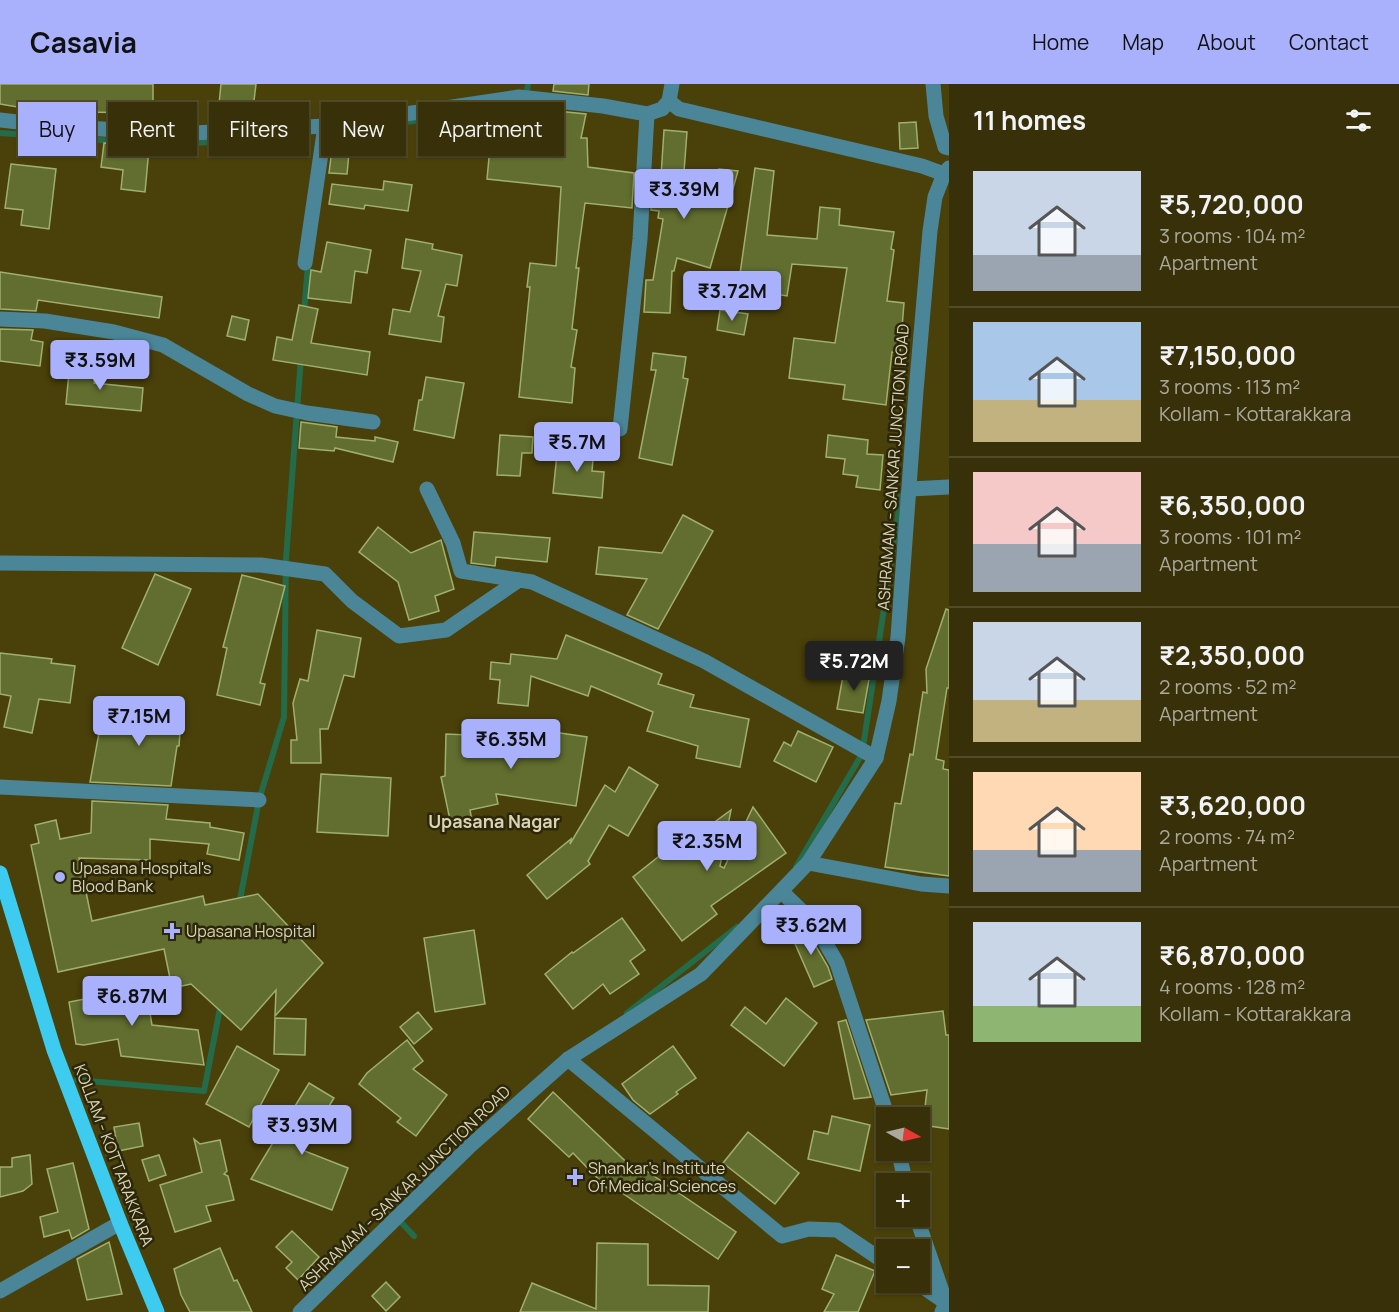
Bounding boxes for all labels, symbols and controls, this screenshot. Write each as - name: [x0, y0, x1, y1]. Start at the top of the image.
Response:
- text: Casavia: [30, 23, 137, 61]
- text: Home: [1032, 28, 1089, 56]
- text: Map: [1122, 28, 1164, 56]
- text: About: [1197, 28, 1256, 56]
- text: Contact: [1289, 28, 1369, 56]
- chip: Buy: [18, 102, 96, 156]
- chip: Rent: [108, 102, 197, 156]
- chip: Filters: [209, 102, 309, 156]
- chip: New: [321, 102, 406, 156]
- chip: Apartment: [418, 102, 564, 156]
- text: 11 homes: [973, 102, 1086, 138]
- icon: filters: [1342, 104, 1375, 137]
- pin: ₹3.39M: [635, 169, 733, 220]
- text: ₹3.39M: [648, 175, 720, 202]
- text: ₹5,720,000: [1159, 186, 1304, 222]
- icon: home: [1021, 195, 1093, 267]
- text: 3 rooms · 104 m²: [1159, 222, 1305, 249]
- text: Apartment: [1159, 249, 1258, 276]
- pin: ₹3.72M: [683, 271, 781, 322]
- text: ₹3.72M: [697, 277, 767, 304]
- street label: ASHRAMAM - SANKAR JUNCTION ROAD: [872, 323, 914, 611]
- text: ₹7,150,000: [1159, 337, 1296, 373]
- pin: ₹3.59M: [51, 340, 149, 391]
- text: ₹3.59M: [64, 346, 136, 373]
- icon: home: [1021, 346, 1093, 418]
- text: 3 rooms · 113 m²: [1159, 373, 1300, 400]
- text: Kollam - Kottarakkara: [1159, 400, 1351, 427]
- pin: ₹5.7M: [535, 422, 619, 473]
- text: ₹5.7M: [548, 428, 606, 455]
- text: ₹6,350,000: [1159, 487, 1306, 523]
- icon: home: [1021, 496, 1093, 568]
- text: 3 rooms · 101 m²: [1159, 523, 1301, 550]
- text: Apartment: [1159, 550, 1258, 577]
- text: ₹2,350,000: [1159, 637, 1305, 673]
- pin: ₹5.72M: [805, 641, 903, 692]
- icon: home: [1021, 646, 1093, 718]
- text: ₹5.72M: [819, 647, 889, 674]
- text: 2 rooms · 52 m²: [1159, 673, 1296, 700]
- pin: ₹7.15M: [90, 696, 188, 747]
- text: Apartment: [1159, 700, 1258, 727]
- text: ₹7.15M: [107, 702, 171, 729]
- pin: ₹6.35M: [462, 719, 560, 770]
- text: ₹6.35M: [475, 725, 547, 752]
- text: ₹3,620,000: [1159, 787, 1306, 823]
- icon: home: [1021, 796, 1093, 868]
- district label: Upasana Nagar: [428, 809, 560, 833]
- pin: ₹2.35M: [658, 821, 756, 872]
- text: 2 rooms · 74 m²: [1159, 823, 1295, 850]
- text: ₹2.35M: [672, 827, 742, 854]
- text: Apartment: [1159, 850, 1258, 877]
- place label: Upasana Hospital's Blood Bank: [72, 857, 212, 897]
- marker: Upasana Hospital's Blood Bank: [53, 870, 67, 884]
- pin: ₹3.62M: [762, 905, 860, 956]
- text: ₹3.62M: [775, 911, 847, 938]
- place label: Upasana Hospital: [186, 920, 315, 942]
- marker: Upasana Hospital: [163, 922, 181, 940]
- text: ₹6,870,000: [1159, 937, 1305, 973]
- icon: home: [1021, 946, 1093, 1018]
- text: 4 rooms · 128 m²: [1159, 973, 1305, 1000]
- pin: ₹6.87M: [83, 976, 181, 1027]
- text: ₹6.87M: [97, 982, 167, 1009]
- text: Kollam - Kottarakkara: [1159, 1000, 1351, 1027]
- street label: KOLLAM - KOTTARAKKARA: [69, 1061, 159, 1249]
- street label: ASHRAMAM - SANKAR JUNCTION ROAD: [293, 1080, 515, 1296]
- pin: ₹3.93M: [253, 1105, 351, 1156]
- north arrow: [876, 1107, 930, 1161]
- map controls: [876, 1107, 930, 1293]
- text: ₹3.93M: [266, 1111, 338, 1138]
- place label: Shankar's Institute Of Medical Sciences: [588, 1157, 736, 1197]
- marker: Shankar's Institute Of Medical Sciences: [566, 1168, 584, 1186]
- button: +: [876, 1173, 930, 1227]
- button: −: [876, 1239, 930, 1293]

